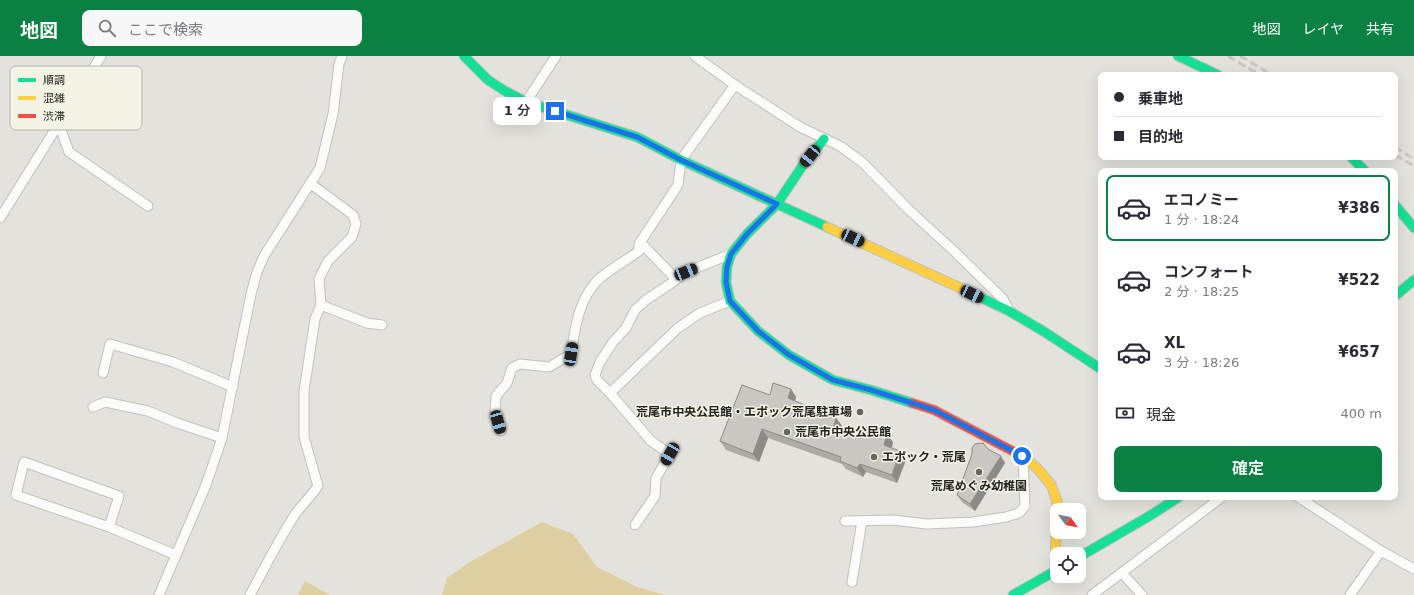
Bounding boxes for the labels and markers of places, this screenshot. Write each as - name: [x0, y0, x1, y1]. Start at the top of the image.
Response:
- place label: 荒尾市中央公民館・エポック荒尾駐車場: [636, 405, 852, 419]
- marker: 荒尾市中央公民館・エポック荒尾駐車場: [855, 407, 865, 417]
- place label: 荒尾市中央公民館: [795, 425, 891, 439]
- marker: 荒尾市中央公民館: [782, 427, 792, 437]
- place label: エポック・荒尾: [882, 450, 966, 464]
- marker: エポック・荒尾: [869, 452, 879, 462]
- marker: 荒尾めぐみ幼稚園: [974, 467, 984, 477]
- place label: 荒尾めぐみ幼稚園: [931, 479, 1027, 493]

